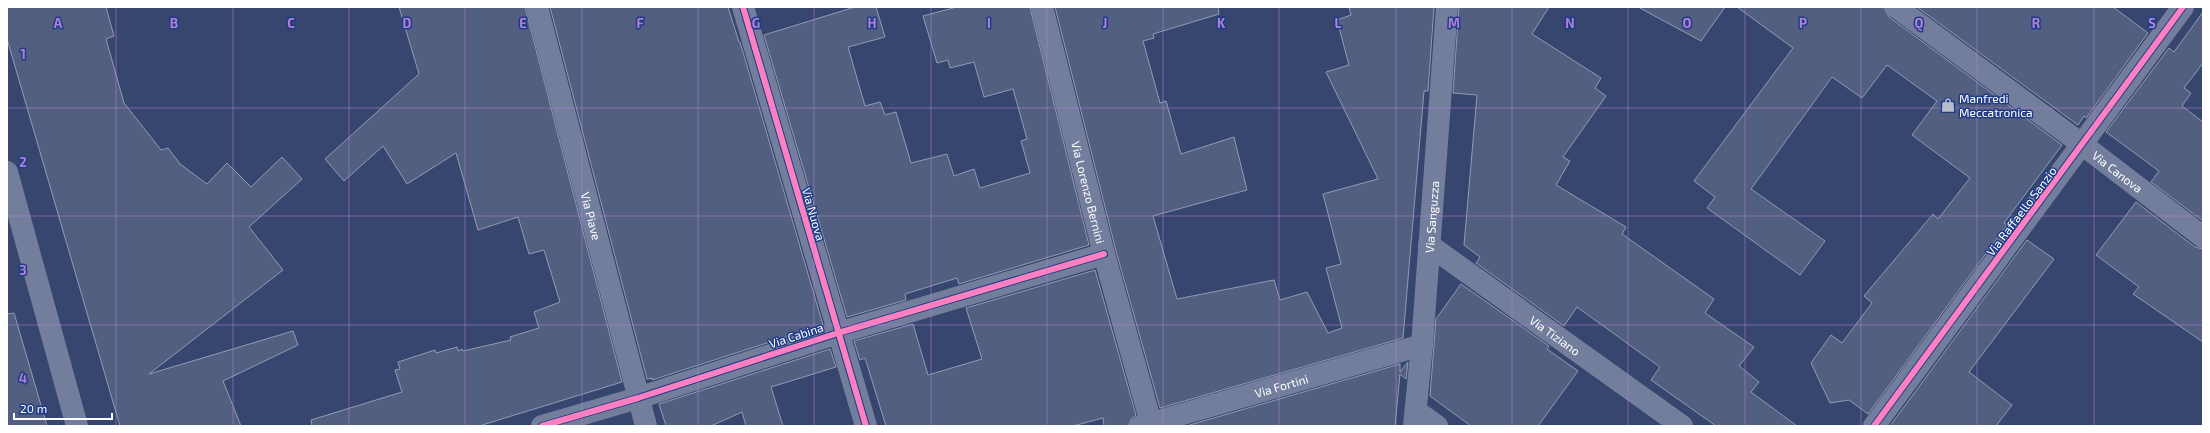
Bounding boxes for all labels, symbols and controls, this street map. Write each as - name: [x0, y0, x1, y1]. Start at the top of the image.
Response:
- text: A: [54, 15, 63, 31]
- text: B: [170, 15, 178, 31]
- text: C: [287, 15, 295, 31]
- text: D: [403, 15, 412, 31]
- text: E: [519, 15, 527, 31]
- text: F: [636, 15, 644, 31]
- text: G: [752, 15, 760, 31]
- text: H: [868, 15, 877, 31]
- text: I: [987, 15, 991, 31]
- text: J: [1103, 15, 1107, 31]
- text: K: [1217, 15, 1226, 31]
- text: L: [1335, 15, 1342, 31]
- text: M: [1448, 15, 1460, 31]
- text: N: [1565, 15, 1575, 31]
- text: O: [1683, 15, 1692, 31]
- text: P: [1799, 15, 1807, 31]
- text: Q: [1915, 15, 1924, 32]
- text: R: [2032, 15, 2041, 31]
- text: S: [2148, 15, 2156, 31]
- text: 1: [20, 46, 26, 62]
- place label: Manfredi Meccatronica: [1959, 91, 2033, 119]
- shop icon: Manfredi Meccatronica: [1940, 97, 1956, 113]
- street label: Via Lorenzo Bernini: [1069, 140, 1108, 245]
- street label: Via Canova: [2090, 148, 2146, 195]
- text: 2: [19, 154, 27, 170]
- street label: Via Raffaello Sanzio: [1983, 164, 2059, 258]
- street label: Via Sanguzza: [1422, 180, 1441, 253]
- street label: Via Nuova: [800, 186, 828, 242]
- street label: Via Piave: [578, 191, 604, 242]
- text: 3: [19, 262, 27, 278]
- street label: Via Tiziano: [1527, 312, 1583, 358]
- street label: Via Cabina: [767, 320, 825, 350]
- text: 4: [19, 370, 27, 386]
- street label: Via Fortini: [1253, 371, 1310, 400]
- scale bar: [14, 395, 112, 421]
- text: 20 m: [20, 401, 47, 415]

